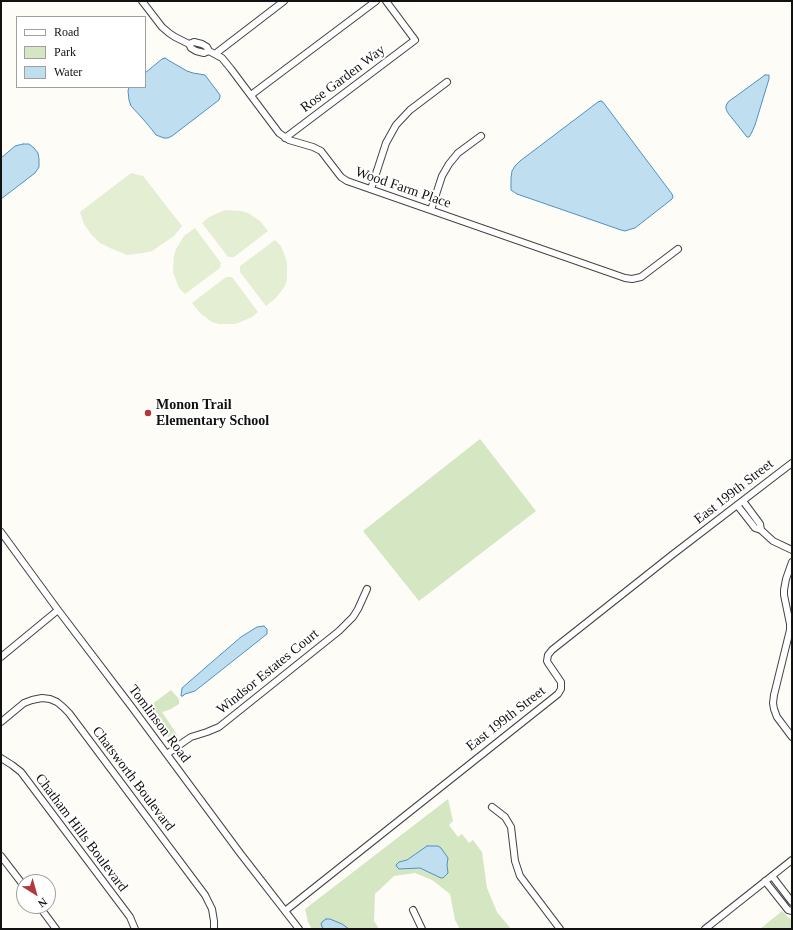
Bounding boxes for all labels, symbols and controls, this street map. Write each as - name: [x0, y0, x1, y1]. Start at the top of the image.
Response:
- legend: [16, 16, 146, 88]
- text: Road: [54, 25, 79, 39]
- street label: Rose Garden Way: [297, 42, 389, 116]
- text: Park: [54, 45, 76, 59]
- text: Water: [54, 65, 82, 79]
- street label: Wood Farm Place: [353, 164, 453, 212]
- place label: Monon Trail Elementary School: [156, 397, 269, 430]
- marker: Monon Trail Elementary School: [143, 408, 153, 418]
- street label: East 199th Street: [691, 456, 777, 528]
- street label: Windsor Estates Court: [214, 626, 322, 718]
- street label: Tomlinson Road: [124, 682, 194, 766]
- street label: East 199th Street: [463, 683, 549, 755]
- street label: Chatsworth Boulevard: [88, 723, 178, 835]
- street label: Chatham Hills Boulevard: [31, 771, 131, 895]
- north arrow: [16, 874, 56, 914]
- text: N: [36, 896, 49, 910]

